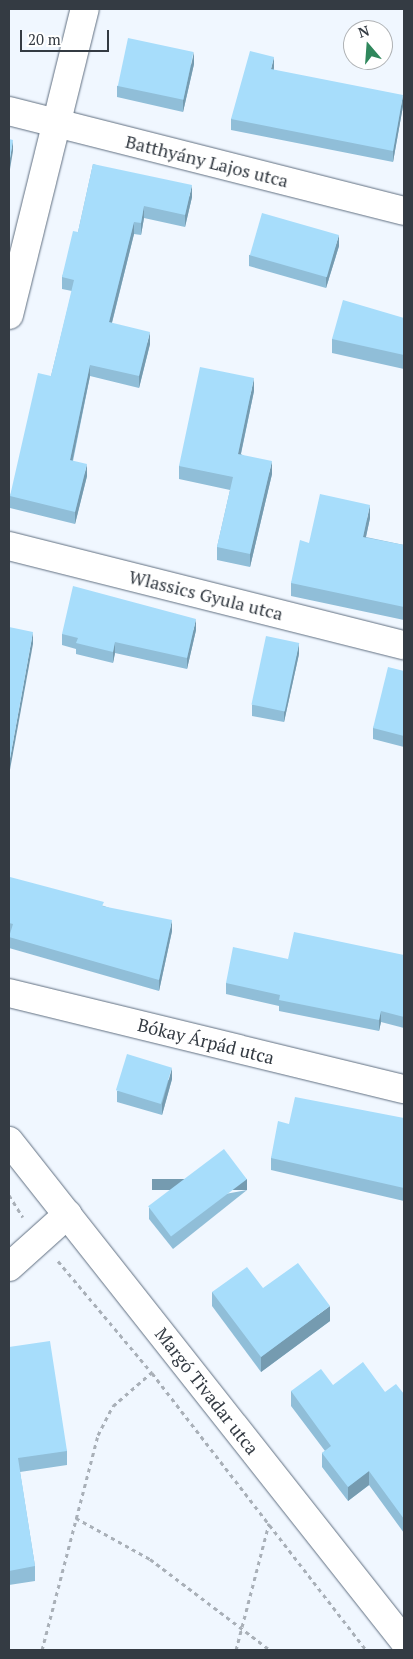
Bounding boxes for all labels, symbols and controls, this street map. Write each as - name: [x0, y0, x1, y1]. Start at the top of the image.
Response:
- scale bar: [22, 20, 111, 52]
- north arrow: [343, 20, 393, 70]
- text: N: [356, 21, 372, 42]
- text: 20 m: [28, 29, 61, 49]
- street label: Batthyány Lajos utca: [123, 130, 291, 192]
- street label: Wlassics Gyula utca: [127, 565, 285, 625]
- street label: Bókay Árpád utca: [135, 1014, 277, 1068]
- street label: Margó Tivadar utca: [151, 1323, 263, 1459]

